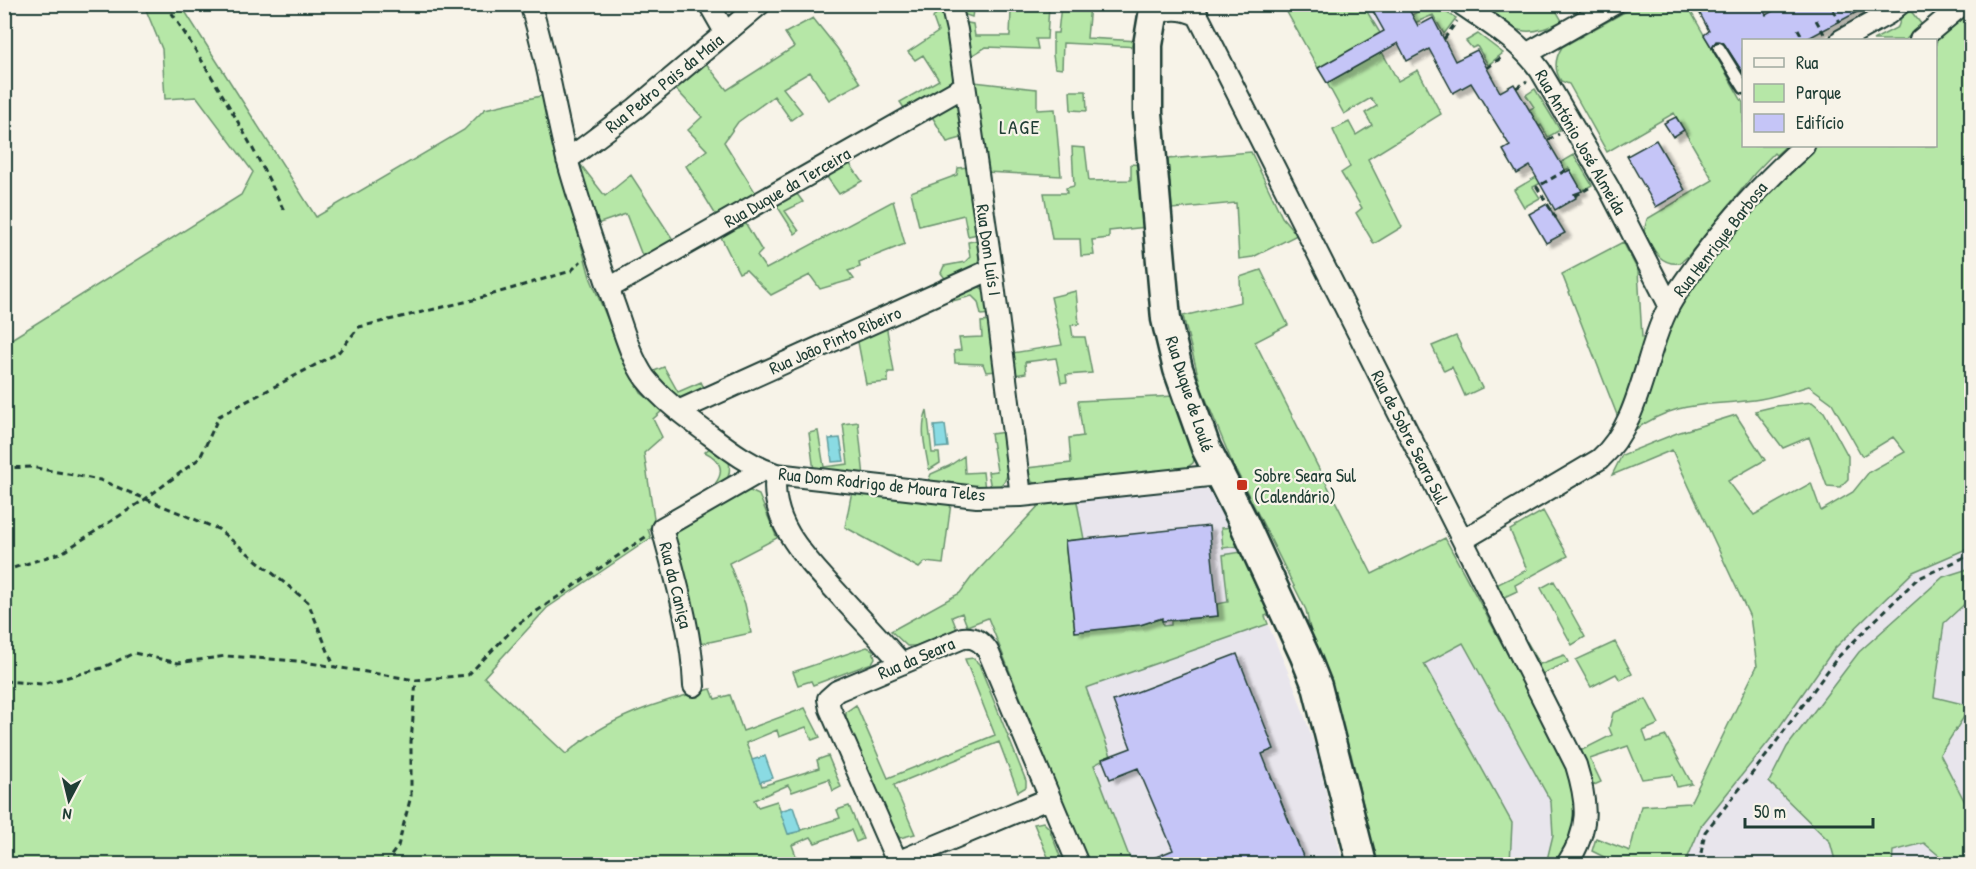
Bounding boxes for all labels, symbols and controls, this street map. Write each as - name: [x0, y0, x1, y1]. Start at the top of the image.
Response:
- street label: Rua Pedro Pais da Maia: [600, 27, 728, 139]
- legend: [1742, 39, 1937, 147]
- text: Rua: [1796, 50, 1818, 75]
- street label: Rua António José Almeida: [1529, 65, 1633, 219]
- text: Parque: [1796, 80, 1841, 105]
- text: Edifício: [1796, 110, 1844, 135]
- district label: LAGE: [999, 113, 1041, 140]
- street label: Rua Duque da Terceira: [719, 141, 855, 233]
- street label: Rua Henrique Barbosa: [1667, 176, 1773, 302]
- street label: Rua Dom Luís I: [970, 203, 1008, 297]
- street label: Rua João Pinto Ribeiro: [765, 300, 905, 380]
- street label: Rua Duque de Loulé: [1159, 333, 1221, 455]
- street label: Rua de Sobre Seara Sul: [1366, 366, 1455, 508]
- street label: Rua Dom Rodrigo de Moura Teles: [777, 461, 987, 507]
- place label: Sobre Seara Sul (Calendário): [1254, 463, 1356, 509]
- marker: Sobre Seara Sul (Calendário): [1235, 478, 1249, 492]
- street label: Rua da Caniça: [653, 539, 699, 631]
- street label: Rua da Seara: [874, 631, 958, 685]
- north arrow: [39, 770, 99, 830]
- scale bar: [1745, 791, 1872, 829]
- text: 50 m: [1754, 799, 1786, 824]
- text: N: [61, 803, 73, 826]

